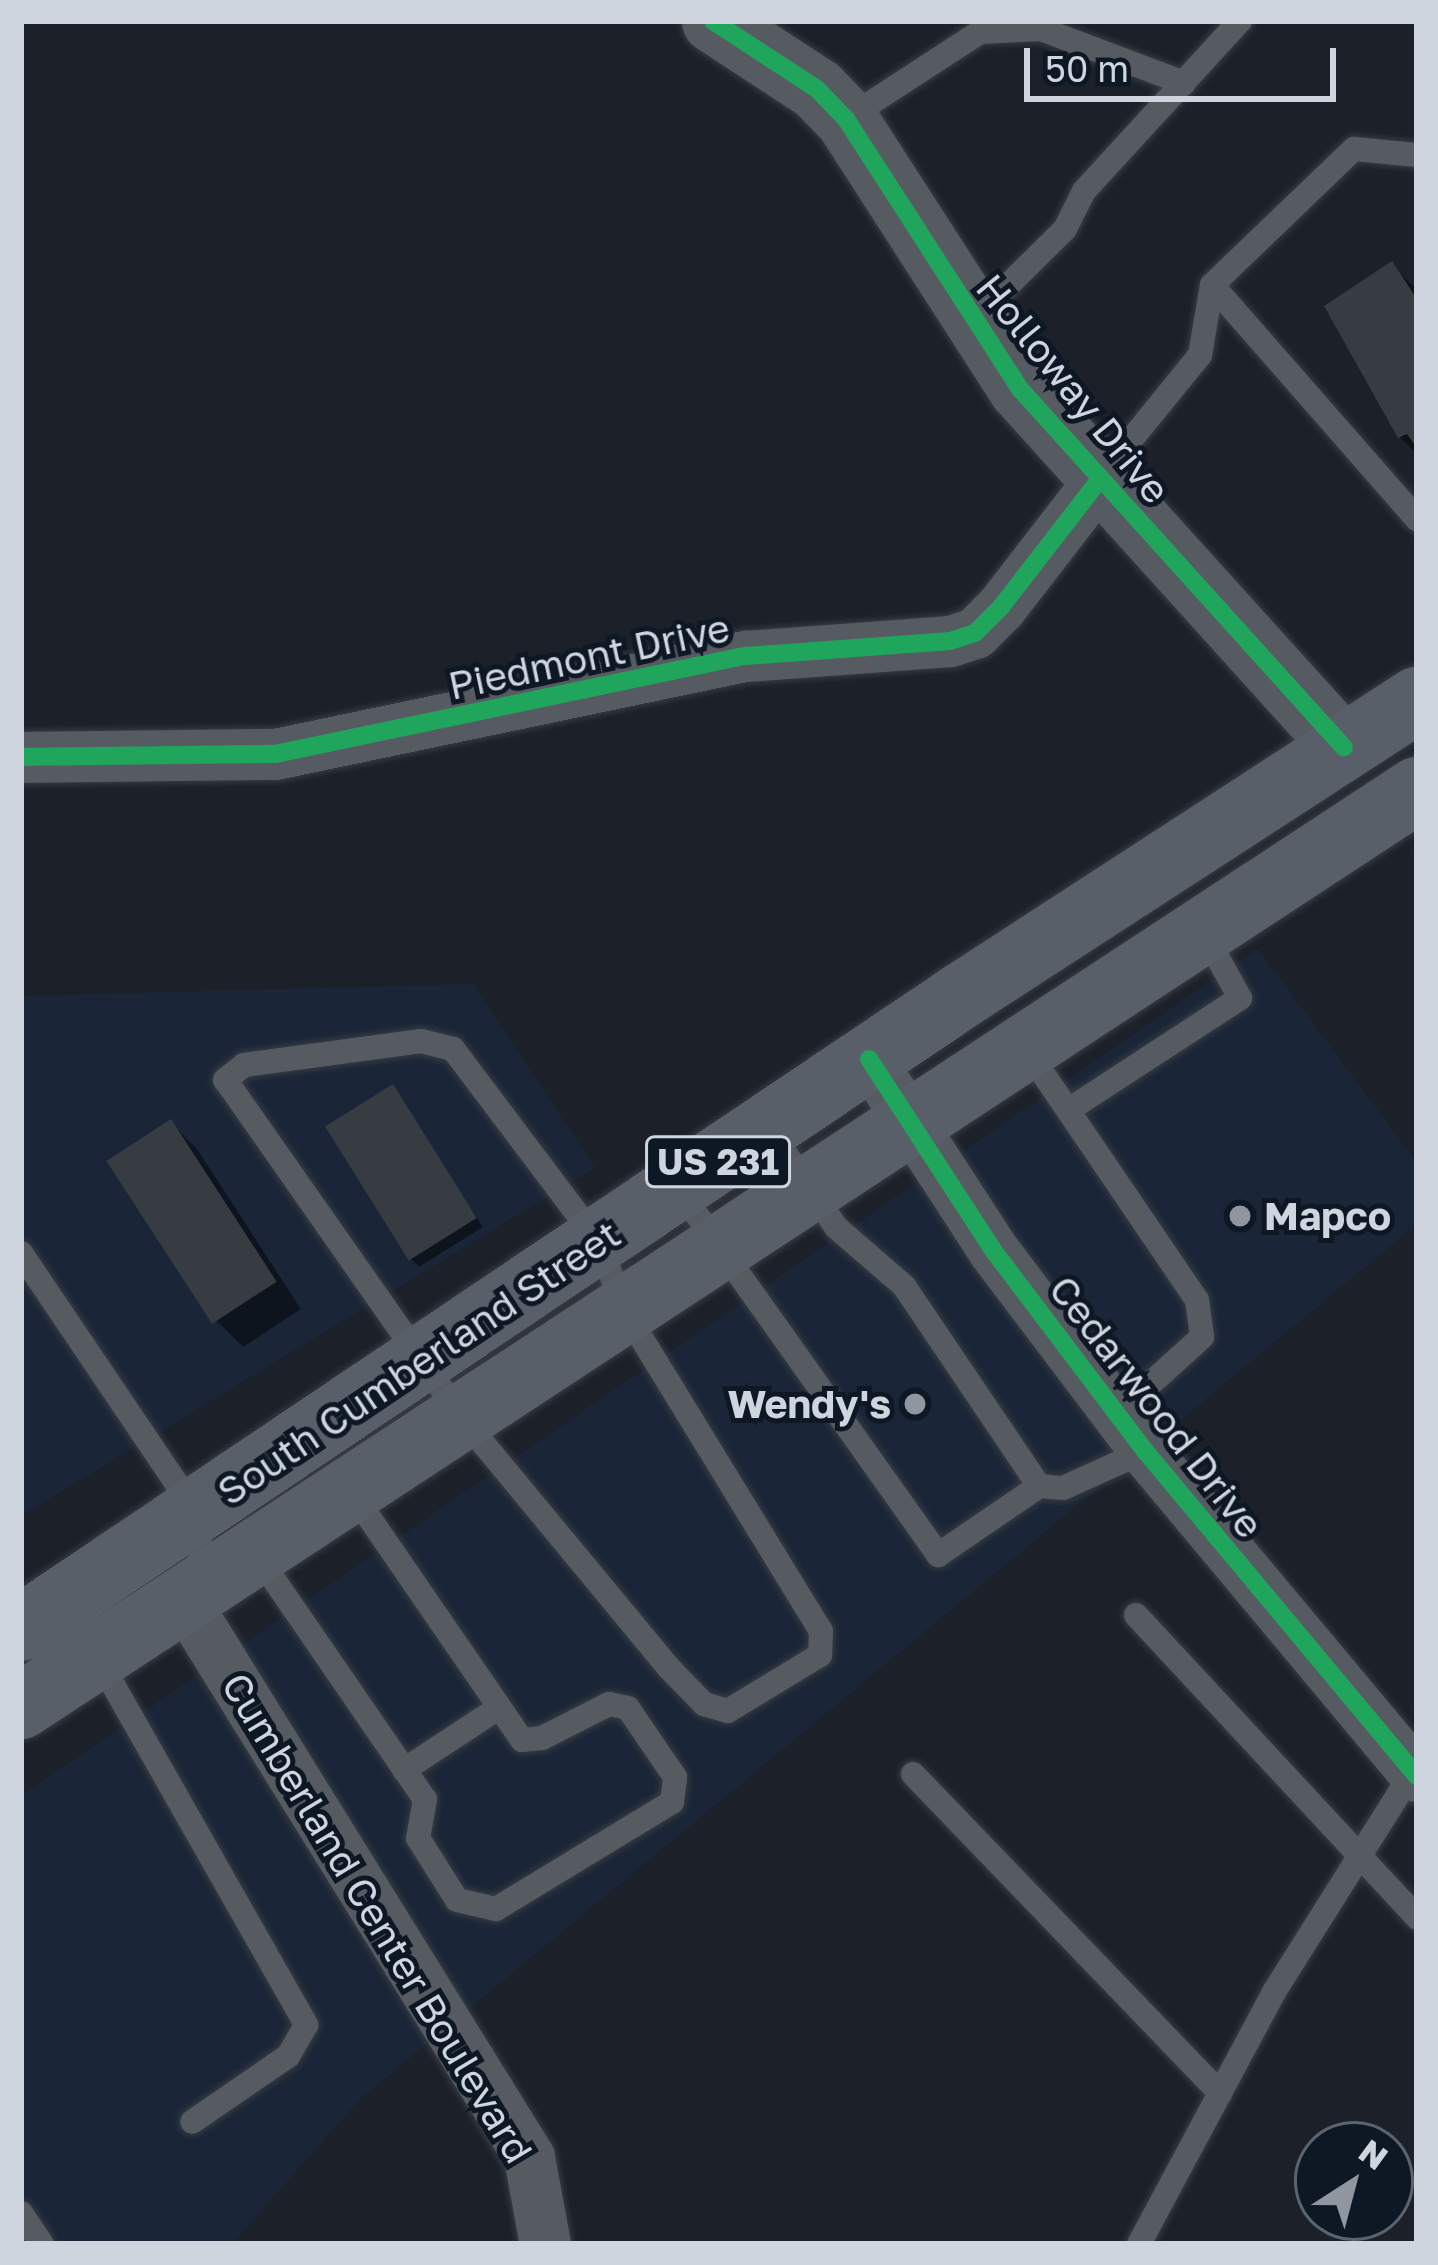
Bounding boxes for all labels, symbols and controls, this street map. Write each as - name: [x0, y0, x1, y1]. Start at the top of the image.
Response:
- scale bar: [1030, 24, 1342, 98]
- text: 50 m: [1045, 47, 1129, 90]
- street label: Holloway Drive: [966, 265, 1180, 513]
- street label: Piedmont Drive: [444, 604, 734, 710]
- road number: US 231: [643, 1132, 793, 1192]
- place label: Mapco: [1264, 1193, 1391, 1239]
- marker: Mapco: [1227, 1203, 1253, 1229]
- street label: South Cumberland Street: [209, 1211, 629, 1515]
- street label: Cedarwood Drive: [1039, 1267, 1273, 1547]
- place label: Wendy's: [727, 1381, 891, 1427]
- marker: Wendy's: [902, 1391, 928, 1417]
- street label: Cumberland Center Boulevard: [212, 1665, 542, 2171]
- north arrow: [1294, 2121, 1414, 2241]
- text: N: [1352, 2131, 1395, 2177]

